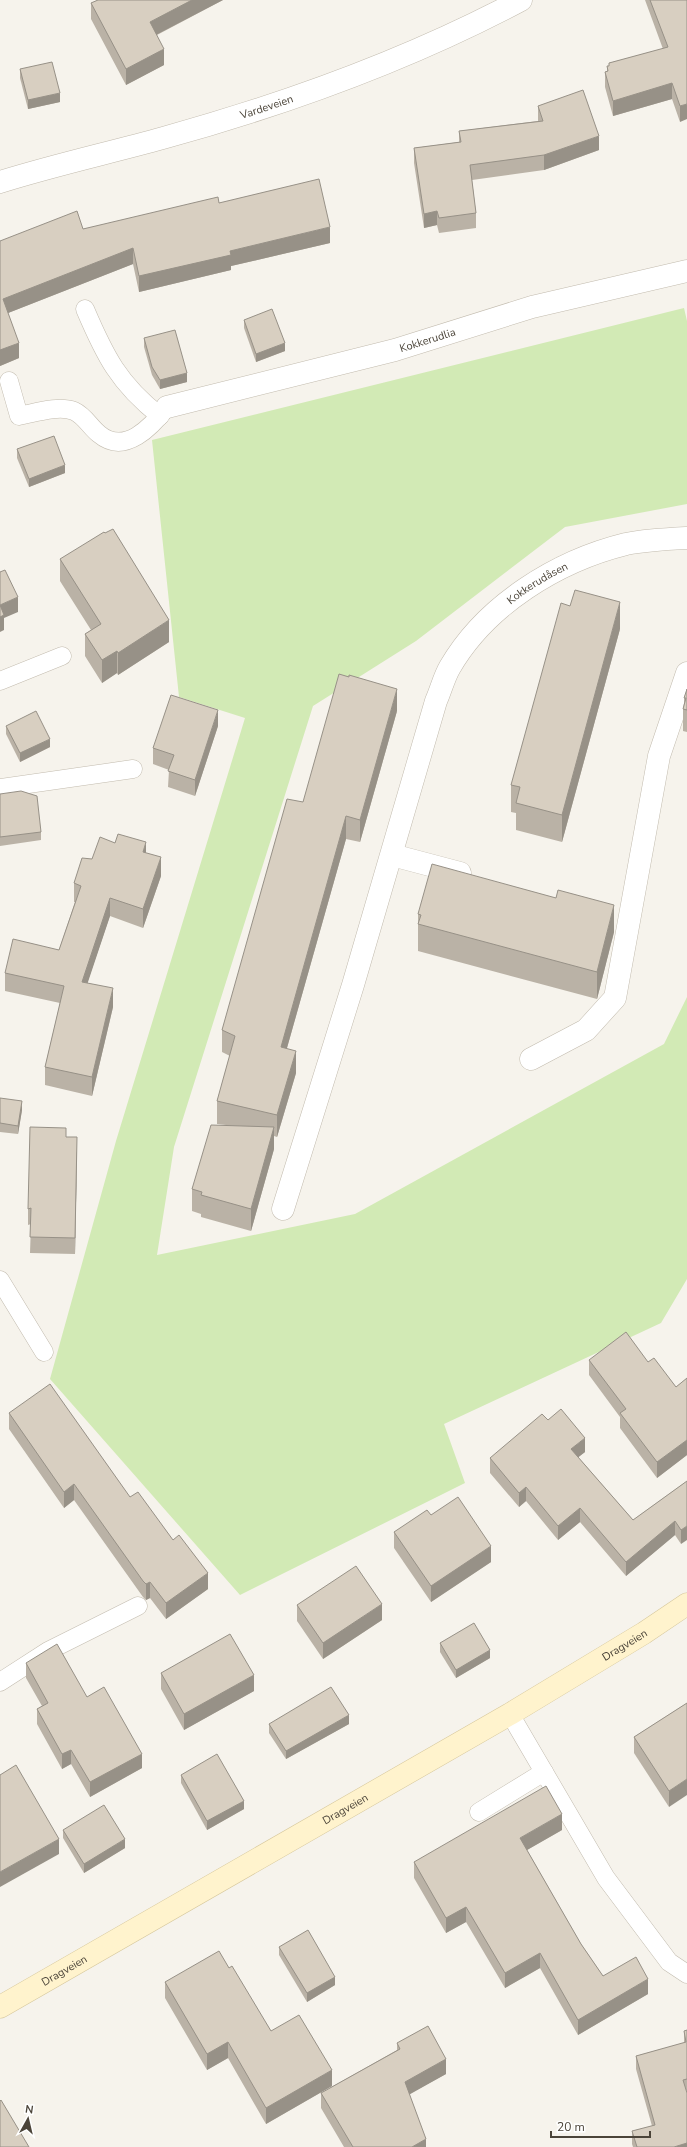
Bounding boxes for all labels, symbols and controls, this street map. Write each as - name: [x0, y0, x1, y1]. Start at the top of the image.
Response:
- street label: Vardeveien: [237, 91, 295, 123]
- street label: Kokkerudlia: [398, 324, 458, 356]
- street label: Kokkerudåsen: [504, 559, 570, 608]
- street label: Dragveien: [599, 1626, 650, 1665]
- street label: Dragveien: [320, 1790, 371, 1828]
- street label: Dragveien: [39, 1951, 90, 1990]
- north arrow: [8, 2099, 48, 2139]
- text: N: [24, 2102, 34, 2118]
- scale bar: [551, 2113, 650, 2139]
- text: 20 m: [557, 2119, 585, 2135]

